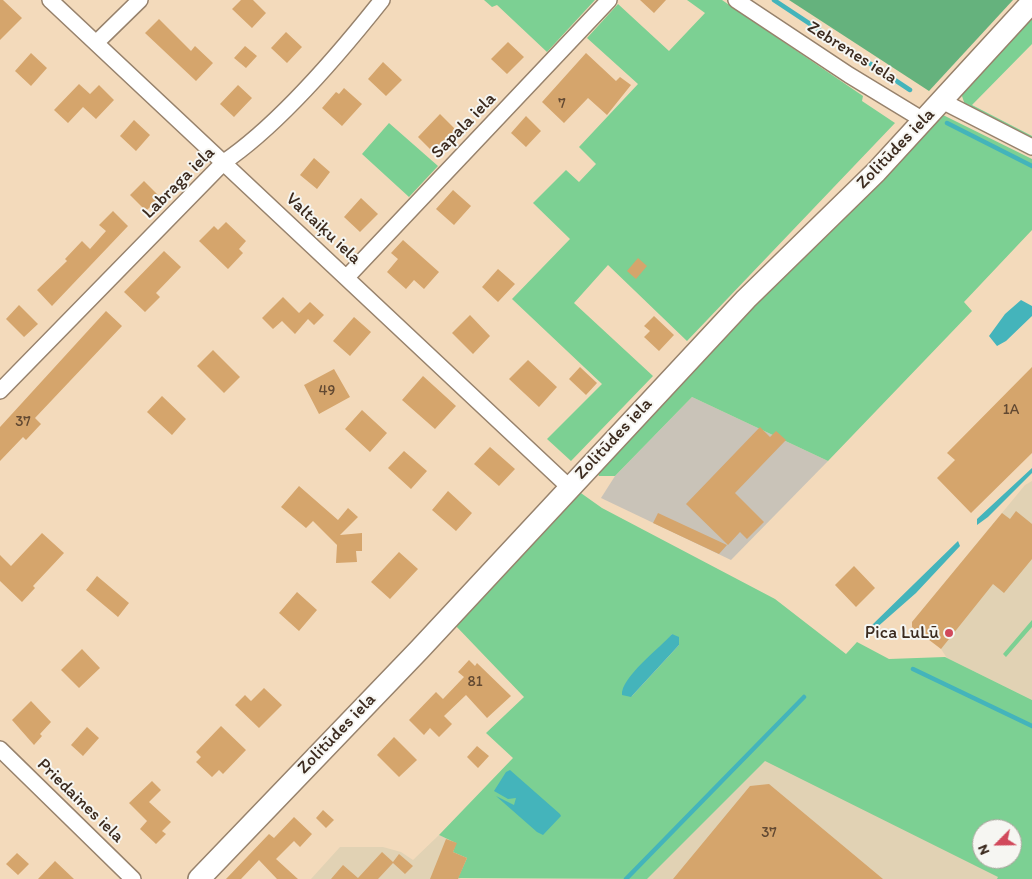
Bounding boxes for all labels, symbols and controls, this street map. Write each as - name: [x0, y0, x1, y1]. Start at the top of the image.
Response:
- street label: Zebrenes iela: [803, 17, 901, 89]
- street label: Sapala iela: [427, 88, 501, 164]
- house number: 7: [558, 95, 566, 113]
- street label: Zolitūdes iela: [852, 104, 940, 194]
- street label: Labraga iela: [138, 142, 220, 224]
- street label: Valtaiķu iela: [281, 189, 365, 269]
- house number: 49: [319, 382, 335, 400]
- street label: Zolitūdes iela: [571, 394, 657, 484]
- house number: 1A: [1003, 401, 1019, 419]
- house number: 37: [15, 413, 31, 431]
- place label: Pica LuLū: [865, 622, 939, 644]
- marker: Pica LuLū: [943, 627, 955, 639]
- house number: 81: [467, 673, 483, 691]
- street label: Zolitūdes iela: [293, 689, 381, 779]
- street label: Priedaines iela: [32, 754, 128, 848]
- north arrow: [972, 819, 1022, 869]
- house number: 37: [761, 824, 777, 842]
- text: N: [974, 842, 993, 857]

